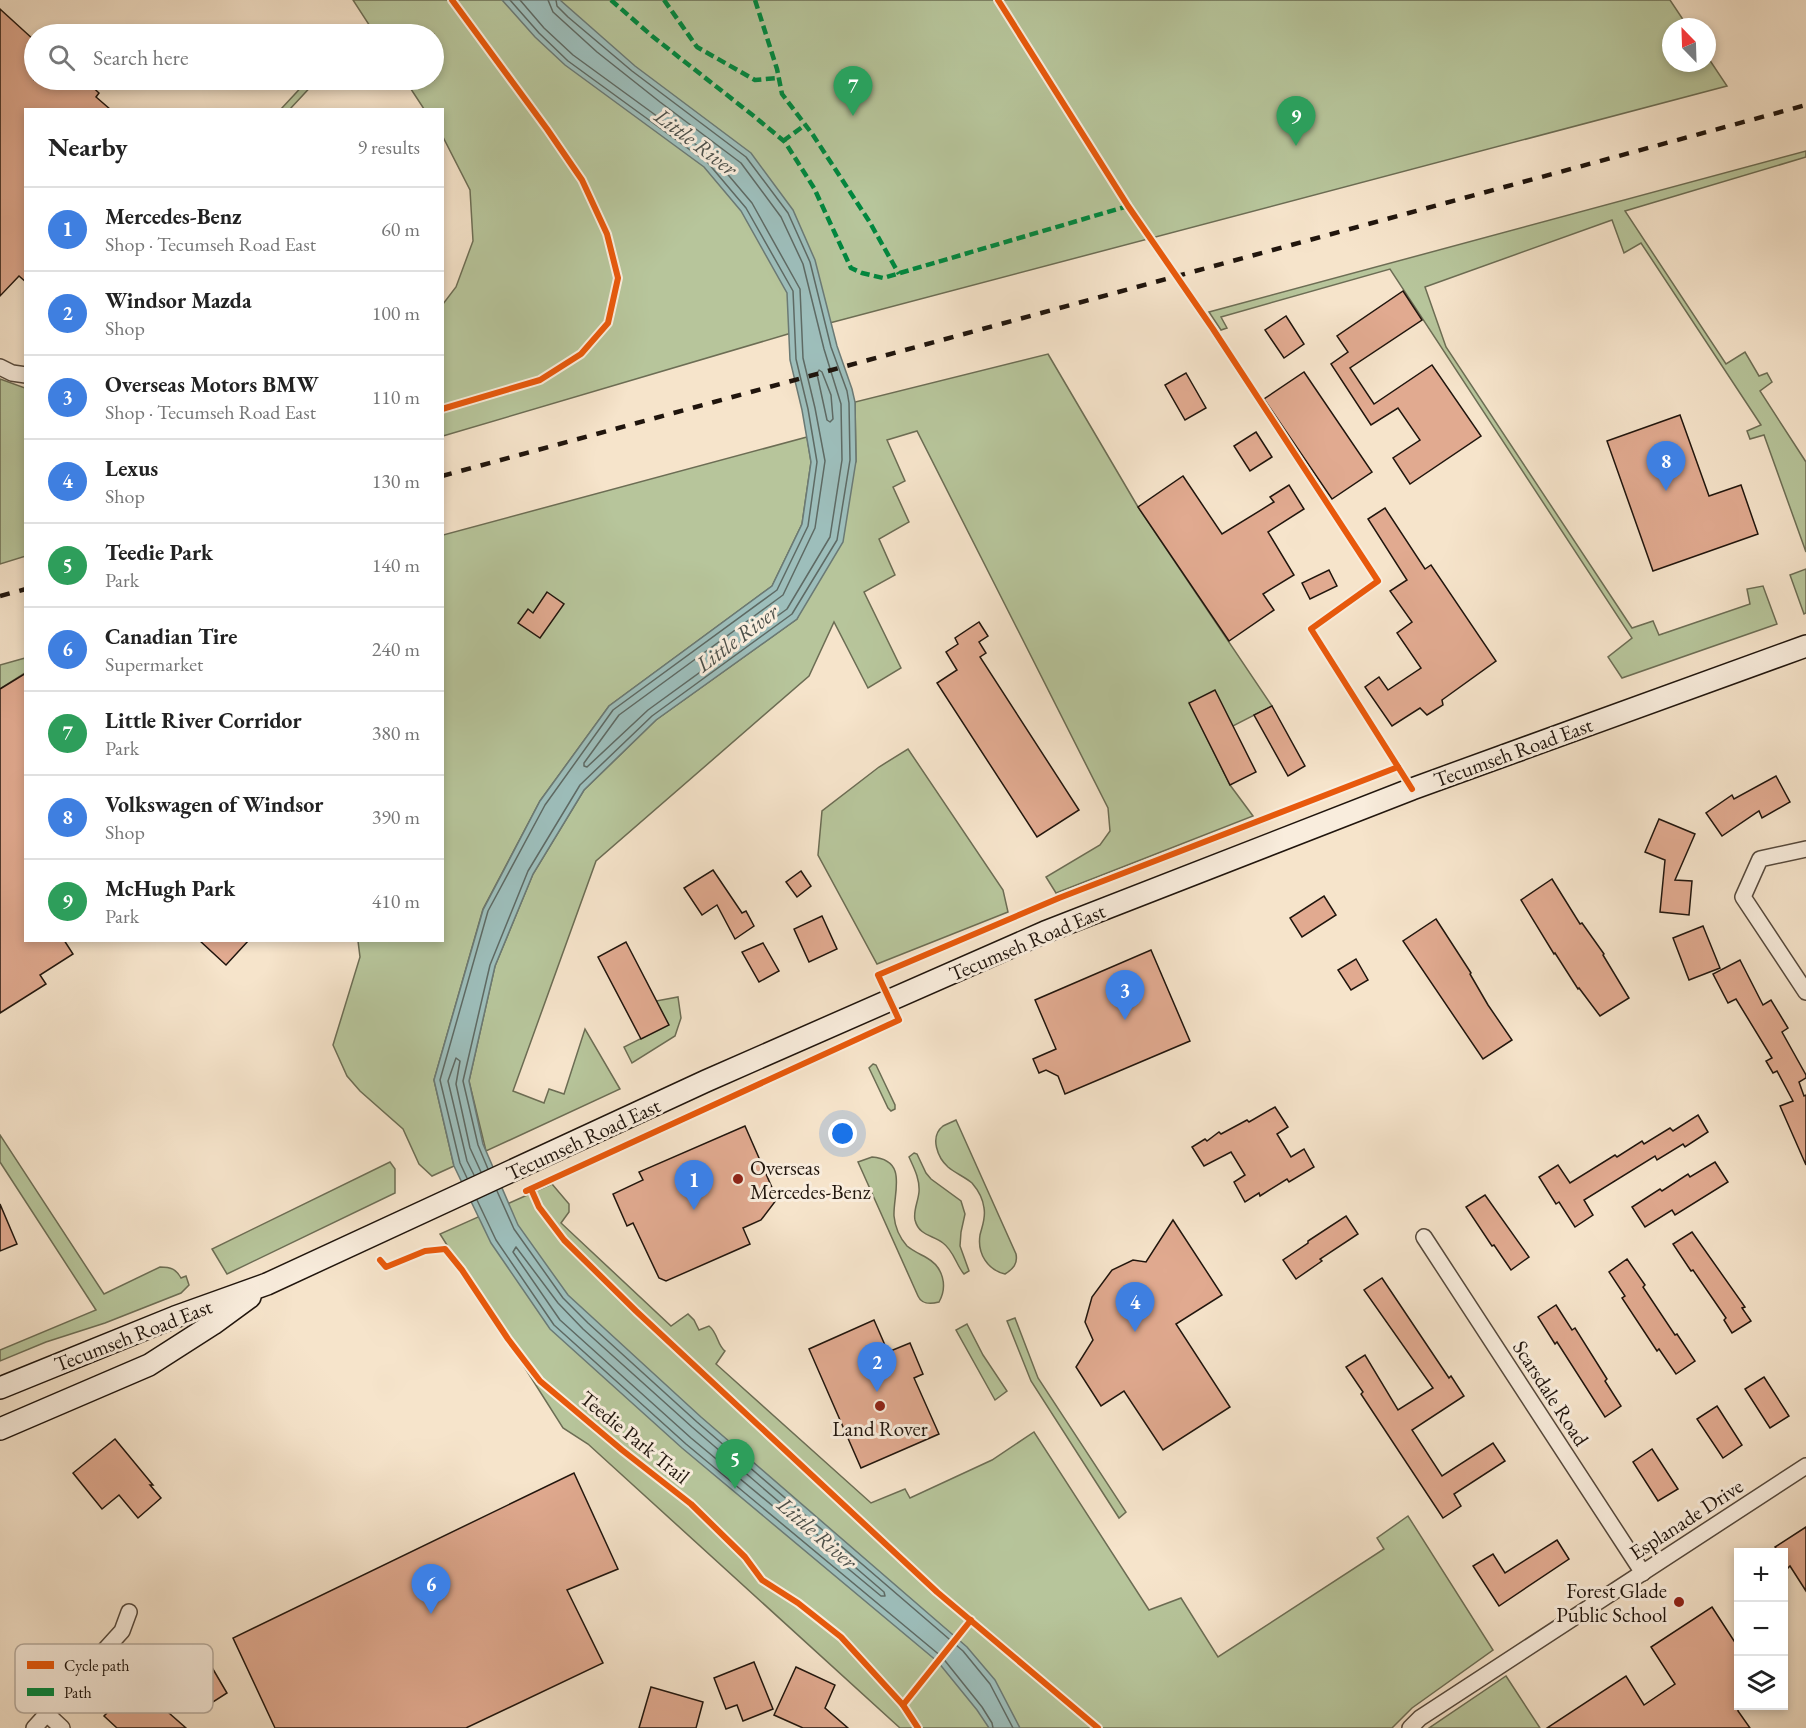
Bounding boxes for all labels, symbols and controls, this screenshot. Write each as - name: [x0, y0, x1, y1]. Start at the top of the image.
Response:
- north arrow: [1662, 18, 1716, 72]
- search box: [24, 24, 444, 90]
- icon: search: [45, 41, 78, 74]
- text: Search here: [93, 43, 188, 72]
- pin: 7: [834, 66, 872, 116]
- pin: 9: [1276, 96, 1316, 146]
- water label: Little River: [648, 101, 745, 184]
- text: Nearby: [48, 130, 128, 164]
- text: 9 results: [357, 134, 420, 160]
- text: Mercedes-Benz: [105, 202, 242, 231]
- text: 1: [62, 216, 73, 242]
- text: 60 m: [381, 216, 420, 242]
- text: Shop · Tecumseh Road East: [105, 231, 316, 257]
- text: Windsor Mazda: [105, 286, 252, 315]
- text: 2: [62, 300, 73, 326]
- text: 100 m: [372, 300, 420, 326]
- text: Shop: [105, 315, 145, 341]
- text: Overseas Motors BMW: [105, 370, 319, 399]
- text: 3: [62, 384, 73, 410]
- text: 110 m: [372, 384, 420, 410]
- text: Shop · Tecumseh Road East: [105, 399, 316, 425]
- pin: 8: [1646, 442, 1686, 491]
- text: Lexus: [105, 454, 158, 483]
- text: 4: [62, 468, 73, 494]
- text: 130 m: [372, 468, 420, 494]
- text: Shop: [105, 483, 145, 509]
- text: Teedie Park: [105, 538, 213, 567]
- text: 5: [62, 552, 73, 578]
- text: 140 m: [372, 552, 420, 578]
- text: Park: [105, 567, 139, 593]
- water label: Little River: [689, 596, 786, 679]
- text: Canadian Tire: [105, 622, 237, 651]
- text: 6: [62, 636, 73, 662]
- text: 240 m: [372, 636, 420, 662]
- text: Supermarket: [105, 651, 203, 677]
- text: Little River Corridor: [105, 706, 302, 735]
- street label: Tecumseh Road East: [1430, 711, 1596, 793]
- text: 7: [62, 720, 73, 746]
- text: 380 m: [372, 720, 420, 746]
- text: Park: [105, 735, 139, 761]
- text: Volkswagen of Windsor: [105, 790, 323, 819]
- text: 8: [62, 804, 73, 830]
- text: 390 m: [372, 804, 420, 830]
- text: Shop: [105, 819, 145, 845]
- text: McHugh Park: [105, 874, 235, 903]
- text: 9: [62, 888, 73, 914]
- text: 410 m: [372, 888, 420, 914]
- street label: Tecumseh Road East: [945, 897, 1110, 987]
- text: Park: [105, 903, 139, 929]
- pin: 3: [1106, 970, 1144, 1020]
- street label: Tecumseh Road East: [502, 1091, 665, 1187]
- your location: [828, 1119, 857, 1148]
- place label: Overseas Mercedes-Benz: [750, 1154, 871, 1205]
- pin: 1: [674, 1160, 714, 1210]
- marker: Overseas Mercedes-Benz: [731, 1172, 745, 1186]
- pin: 4: [1116, 1282, 1154, 1332]
- street label: Tecumseh Road East: [50, 1292, 216, 1378]
- street label: Scarsdale Road: [1507, 1335, 1595, 1451]
- pin: 2: [858, 1342, 896, 1392]
- street label: Teedie Park Trail: [575, 1384, 695, 1490]
- marker: Land Rover: [873, 1399, 887, 1413]
- place label: Land Rover: [832, 1415, 928, 1442]
- pin: 5: [716, 1440, 754, 1489]
- street label: Esplanade Drive: [1624, 1472, 1748, 1566]
- water label: Little River: [770, 1490, 864, 1577]
- map controls: [1734, 1548, 1788, 1710]
- button: +: [1734, 1548, 1788, 1602]
- pin: 6: [412, 1564, 450, 1614]
- place label: Forest Glade Public School: [1556, 1577, 1667, 1628]
- marker: Forest Glade Public School: [1672, 1595, 1686, 1609]
- button: −: [1734, 1602, 1788, 1656]
- legend: [15, 1644, 213, 1713]
- text: Cycle path: [64, 1655, 129, 1676]
- button: layers: [1734, 1656, 1788, 1710]
- text: Path: [64, 1682, 92, 1703]

